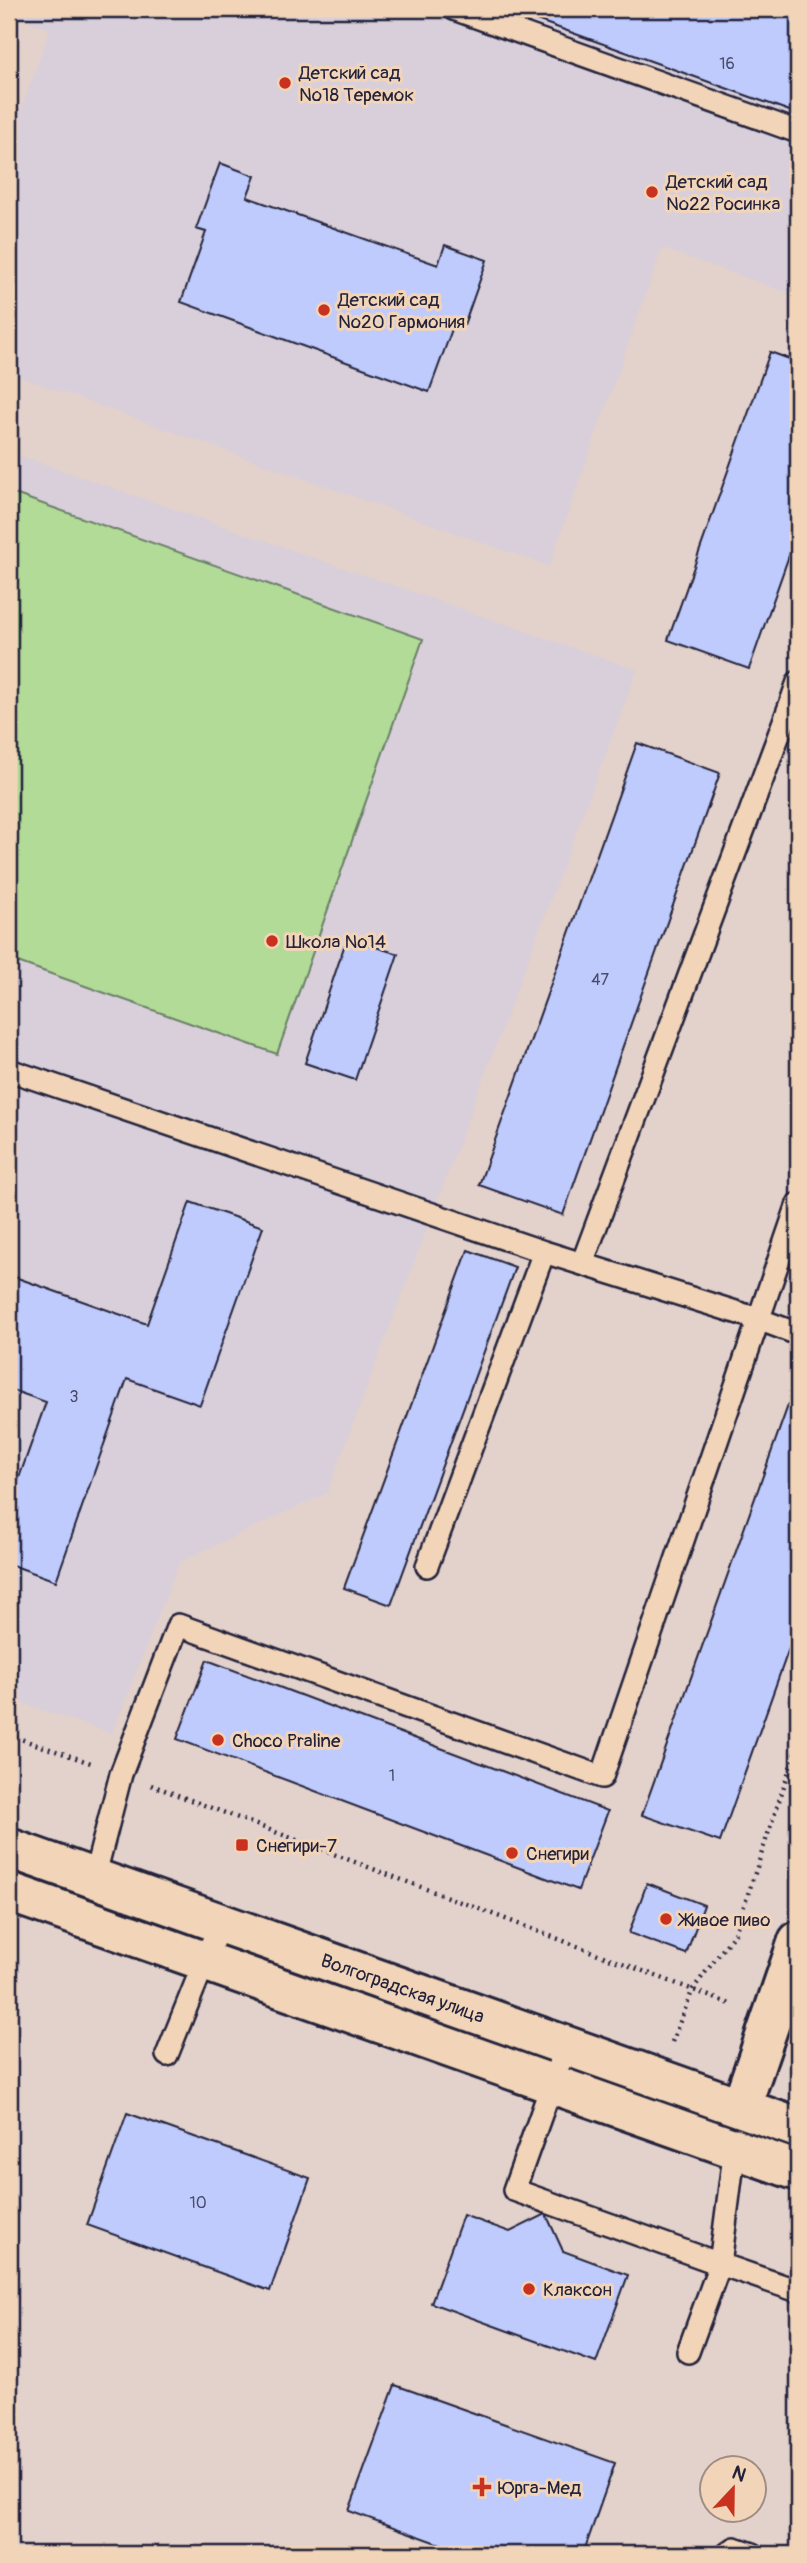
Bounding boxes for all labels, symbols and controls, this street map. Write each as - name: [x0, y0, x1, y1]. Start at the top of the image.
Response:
- house number: 16: [719, 54, 735, 74]
- place label: Детский сад №18 Теремок: [298, 61, 414, 107]
- marker: Детский сад №18 Теремок: [277, 75, 293, 91]
- place label: Детский сад №22 Росинка: [665, 170, 780, 216]
- marker: Детский сад №22 Росинка: [644, 184, 660, 200]
- place label: Детский сад №20 Гармония: [337, 288, 465, 334]
- marker: Детский сад №20 Гармония: [316, 302, 332, 318]
- place label: Школа №14: [286, 930, 386, 954]
- marker: Школа №14: [264, 933, 280, 949]
- house number: 47: [591, 970, 609, 990]
- house number: 3: [70, 1387, 79, 1407]
- place label: Choco Praline: [232, 1729, 341, 1753]
- marker: Choco Praline: [210, 1732, 226, 1748]
- house number: 1: [389, 1766, 395, 1786]
- place label: Снегири-7: [256, 1834, 337, 1858]
- marker: Снегири-7: [234, 1837, 250, 1853]
- place label: Снегири: [526, 1842, 589, 1866]
- marker: Снегири: [504, 1845, 520, 1861]
- place label: Живое пиво: [677, 1908, 771, 1932]
- marker: Живое пиво: [658, 1911, 674, 1927]
- street label: Волгоградская улица: [317, 1949, 488, 2029]
- house number: 10: [189, 2193, 207, 2213]
- place label: Клаксон: [543, 2278, 612, 2302]
- marker: Клаксон: [521, 2281, 537, 2297]
- north arrow: [698, 2454, 768, 2524]
- text: N: [729, 2461, 750, 2488]
- place label: Юрга-Мед: [498, 2476, 582, 2500]
- marker: Юрга-Мед: [472, 2477, 492, 2497]

